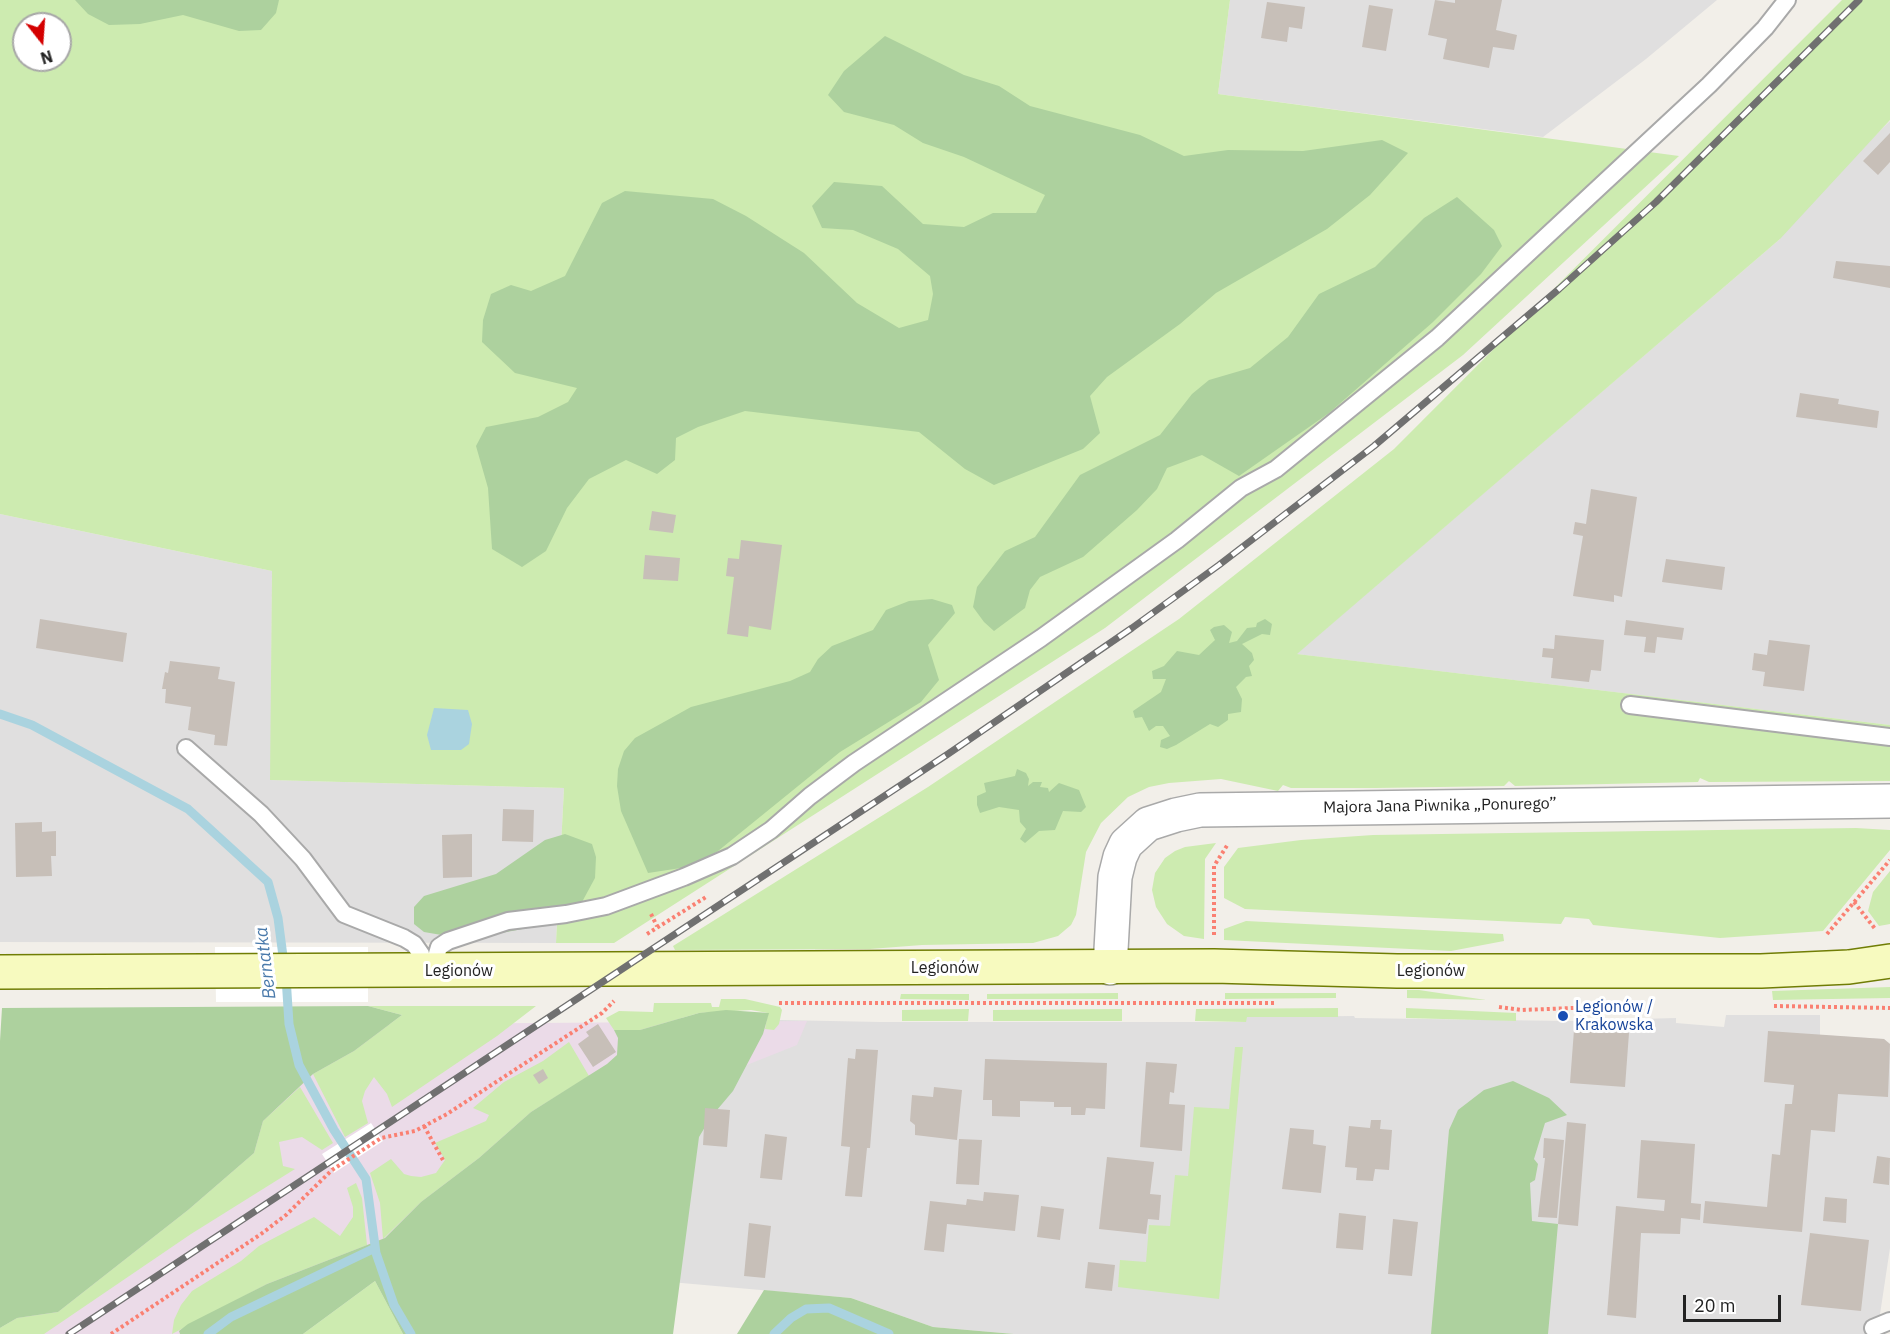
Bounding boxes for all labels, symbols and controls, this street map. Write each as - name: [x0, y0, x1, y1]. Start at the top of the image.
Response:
- north arrow: [12, 12, 72, 72]
- text: N: [38, 46, 55, 69]
- street label: Majora Jana Piwnika „Ponurego”: [1323, 794, 1557, 818]
- water label: Bernatka: [251, 926, 281, 1000]
- street label: Legionów: [911, 958, 979, 978]
- street label: Legionów: [425, 961, 493, 981]
- street label: Legionów: [1397, 961, 1465, 981]
- place label: Legionów / Krakowska: [1575, 997, 1653, 1035]
- marker: Legionów / Krakowska: [1556, 1009, 1570, 1023]
- scale bar: [1686, 1283, 1784, 1321]
- text: 20 m: [1694, 1294, 1736, 1317]

